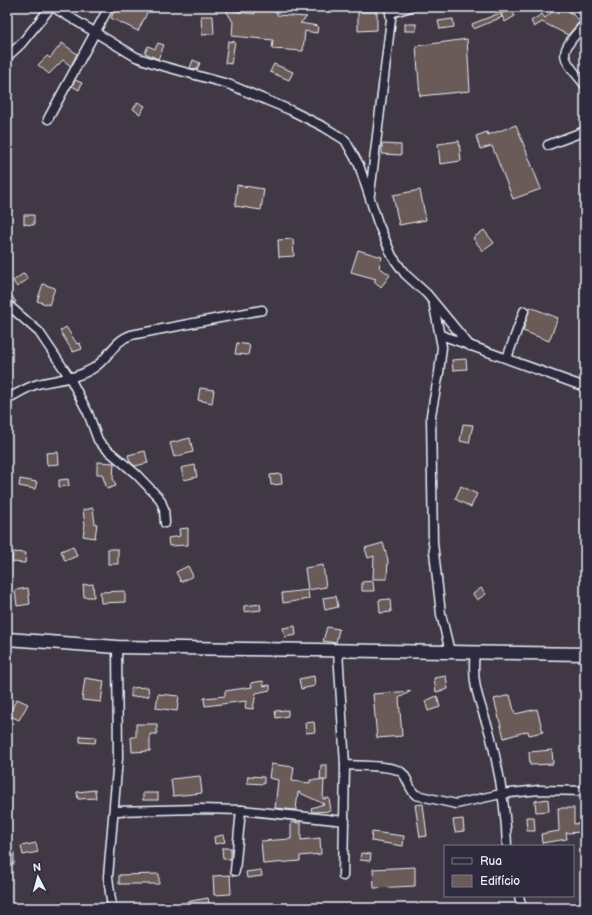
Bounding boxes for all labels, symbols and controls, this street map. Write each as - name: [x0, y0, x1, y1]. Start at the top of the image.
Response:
- legend: [444, 845, 574, 897]
- text: Rua: [480, 854, 502, 869]
- north arrow: [18, 857, 58, 897]
- text: N: [32, 861, 42, 874]
- text: Edifício: [480, 874, 520, 889]

